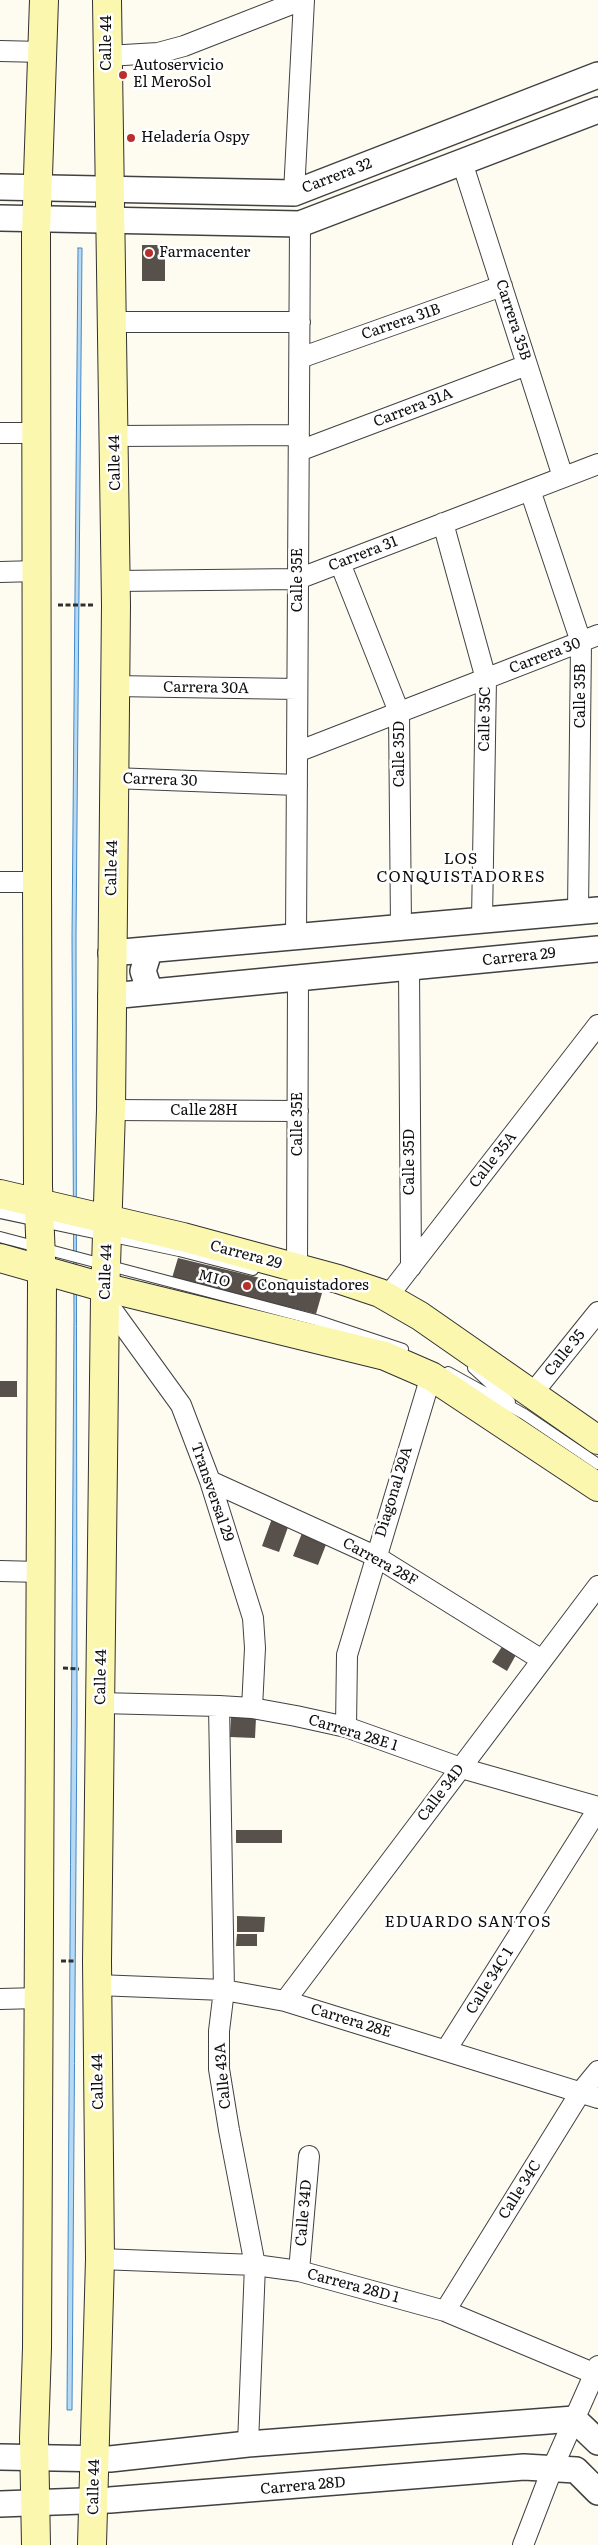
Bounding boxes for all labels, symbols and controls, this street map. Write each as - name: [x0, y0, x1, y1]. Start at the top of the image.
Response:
- street label: Calle 44: [98, 15, 116, 71]
- place label: Autoservicio El MeroSol: [133, 57, 224, 92]
- marker: Autoservicio El MeroSol: [117, 69, 129, 81]
- place label: Heladería Ospy: [141, 129, 250, 147]
- marker: Heladería Ospy: [125, 132, 137, 144]
- street label: Carrera 32: [300, 154, 374, 198]
- place label: Farmacenter: [159, 244, 250, 262]
- marker: Farmacenter: [143, 247, 155, 259]
- street label: Carrera 35B: [492, 277, 534, 363]
- street label: Carrera 31B: [359, 300, 443, 344]
- street label: Carrera 31A: [371, 385, 455, 431]
- street label: Calle 44: [106, 435, 124, 491]
- street label: Carrera 31: [326, 533, 400, 575]
- street label: Calle 35E: [289, 548, 307, 612]
- street label: Carrera 30: [507, 634, 583, 678]
- street label: Calle 35B: [572, 664, 590, 728]
- street label: Carrera 30A: [163, 678, 249, 698]
- street label: Calle 35C: [475, 686, 495, 752]
- street label: Calle 35D: [391, 721, 409, 787]
- street label: Carrera 30: [122, 770, 198, 790]
- street label: Calle 44: [103, 840, 121, 896]
- district label: LOS CONQUISTADORES: [375, 849, 547, 887]
- street label: Carrera 29: [481, 944, 557, 970]
- street label: Calle 35E: [289, 1092, 307, 1156]
- street label: Calle 28H: [170, 1102, 238, 1120]
- street label: Calle 35D: [401, 1129, 419, 1195]
- street label: Calle 35A: [466, 1129, 520, 1191]
- street label: Carrera 29: [208, 1237, 284, 1273]
- street label: Calle 44: [96, 1244, 116, 1300]
- street label: MIO: [196, 1266, 232, 1292]
- place label: Conquistadores: [257, 1277, 369, 1295]
- marker: Conquistadores: [241, 1280, 253, 1292]
- street label: Calle 35: [541, 1326, 589, 1380]
- street label: Transversal 29: [187, 1440, 237, 1544]
- street label: Diagonal 29A: [372, 1445, 416, 1539]
- street label: Carrera 28F: [339, 1534, 421, 1590]
- street label: Calle 44: [92, 1649, 110, 1705]
- street label: Carrera 28E 1: [306, 1711, 400, 1755]
- street label: Calle 34D: [414, 1761, 468, 1825]
- district label: EDUARDO SANTOS: [383, 1912, 553, 1932]
- street label: Calle 34C 1: [462, 1944, 518, 2018]
- street label: Carrera 28E: [308, 2000, 394, 2042]
- street label: Calle 43A: [211, 2042, 235, 2110]
- street label: Calle 44: [89, 2054, 107, 2110]
- street label: Calle 34C: [495, 2157, 545, 2223]
- street label: Calle 34D: [292, 2179, 316, 2247]
- street label: Carrera 28D 1: [305, 2265, 401, 2307]
- street label: Calle 44: [85, 2459, 103, 2515]
- street label: Carrera 28D: [260, 2473, 346, 2499]

